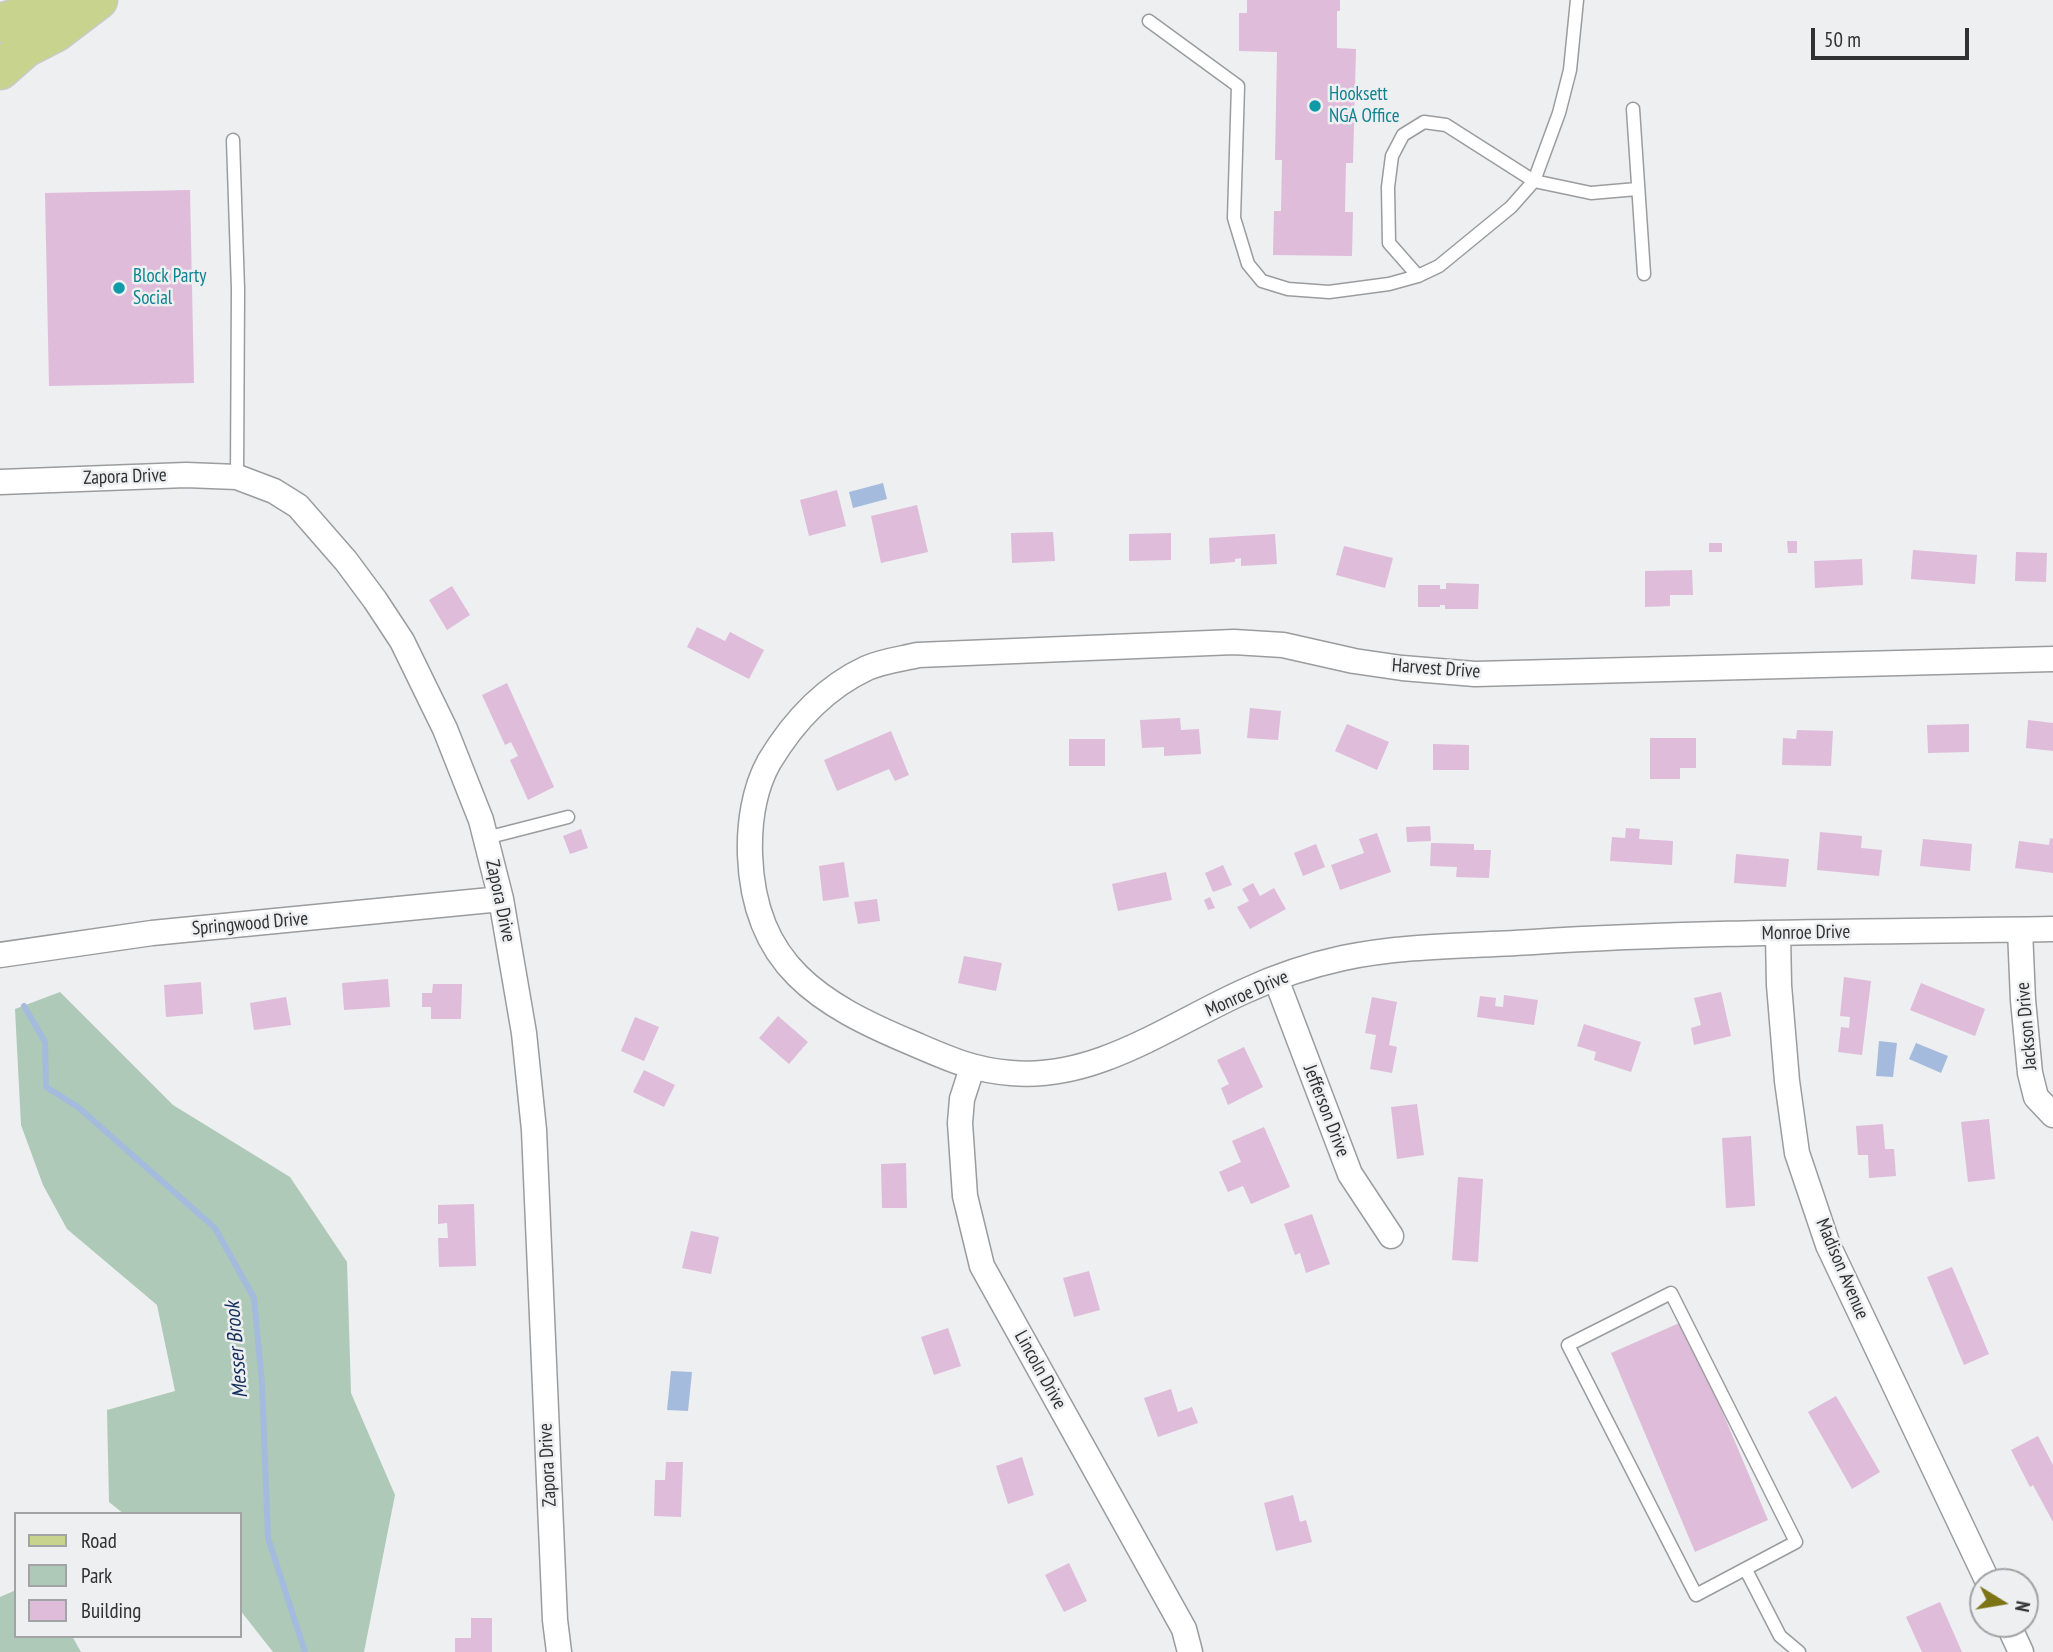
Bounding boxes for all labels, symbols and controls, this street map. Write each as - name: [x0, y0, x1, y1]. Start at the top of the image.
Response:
- scale bar: [1815, 14, 1972, 58]
- text: 50 m: [1824, 26, 1861, 53]
- place label: Hooksett NGA Office: [1329, 84, 1399, 128]
- marker: Hooksett NGA Office: [1307, 98, 1323, 114]
- place label: Block Party Social: [133, 266, 206, 310]
- marker: Block Party Social: [111, 280, 127, 296]
- street label: Zapora Drive: [83, 464, 167, 490]
- street label: Harvest Drive: [1391, 655, 1481, 683]
- street label: Zapora Drive: [480, 858, 520, 944]
- street label: Springwood Drive: [191, 908, 309, 940]
- street label: Monroe Drive: [1762, 921, 1850, 945]
- street label: Monroe Drive: [1202, 966, 1292, 1022]
- street label: Jackson Drive: [2012, 981, 2042, 1071]
- street label: Jefferson Drive: [1298, 1062, 1354, 1160]
- street label: Madison Avenue: [1811, 1215, 1873, 1323]
- water label: Messer Brook: [220, 1301, 254, 1399]
- street label: Lincoln Drive: [1009, 1327, 1071, 1413]
- street label: Zapora Drive: [534, 1423, 562, 1507]
- legend: [14, 1512, 242, 1638]
- text: Road: [81, 1527, 117, 1554]
- text: Park: [81, 1562, 112, 1589]
- north arrow: [1969, 1568, 2039, 1638]
- text: Building: [81, 1597, 141, 1624]
- text: N: [2010, 1599, 2035, 1614]

